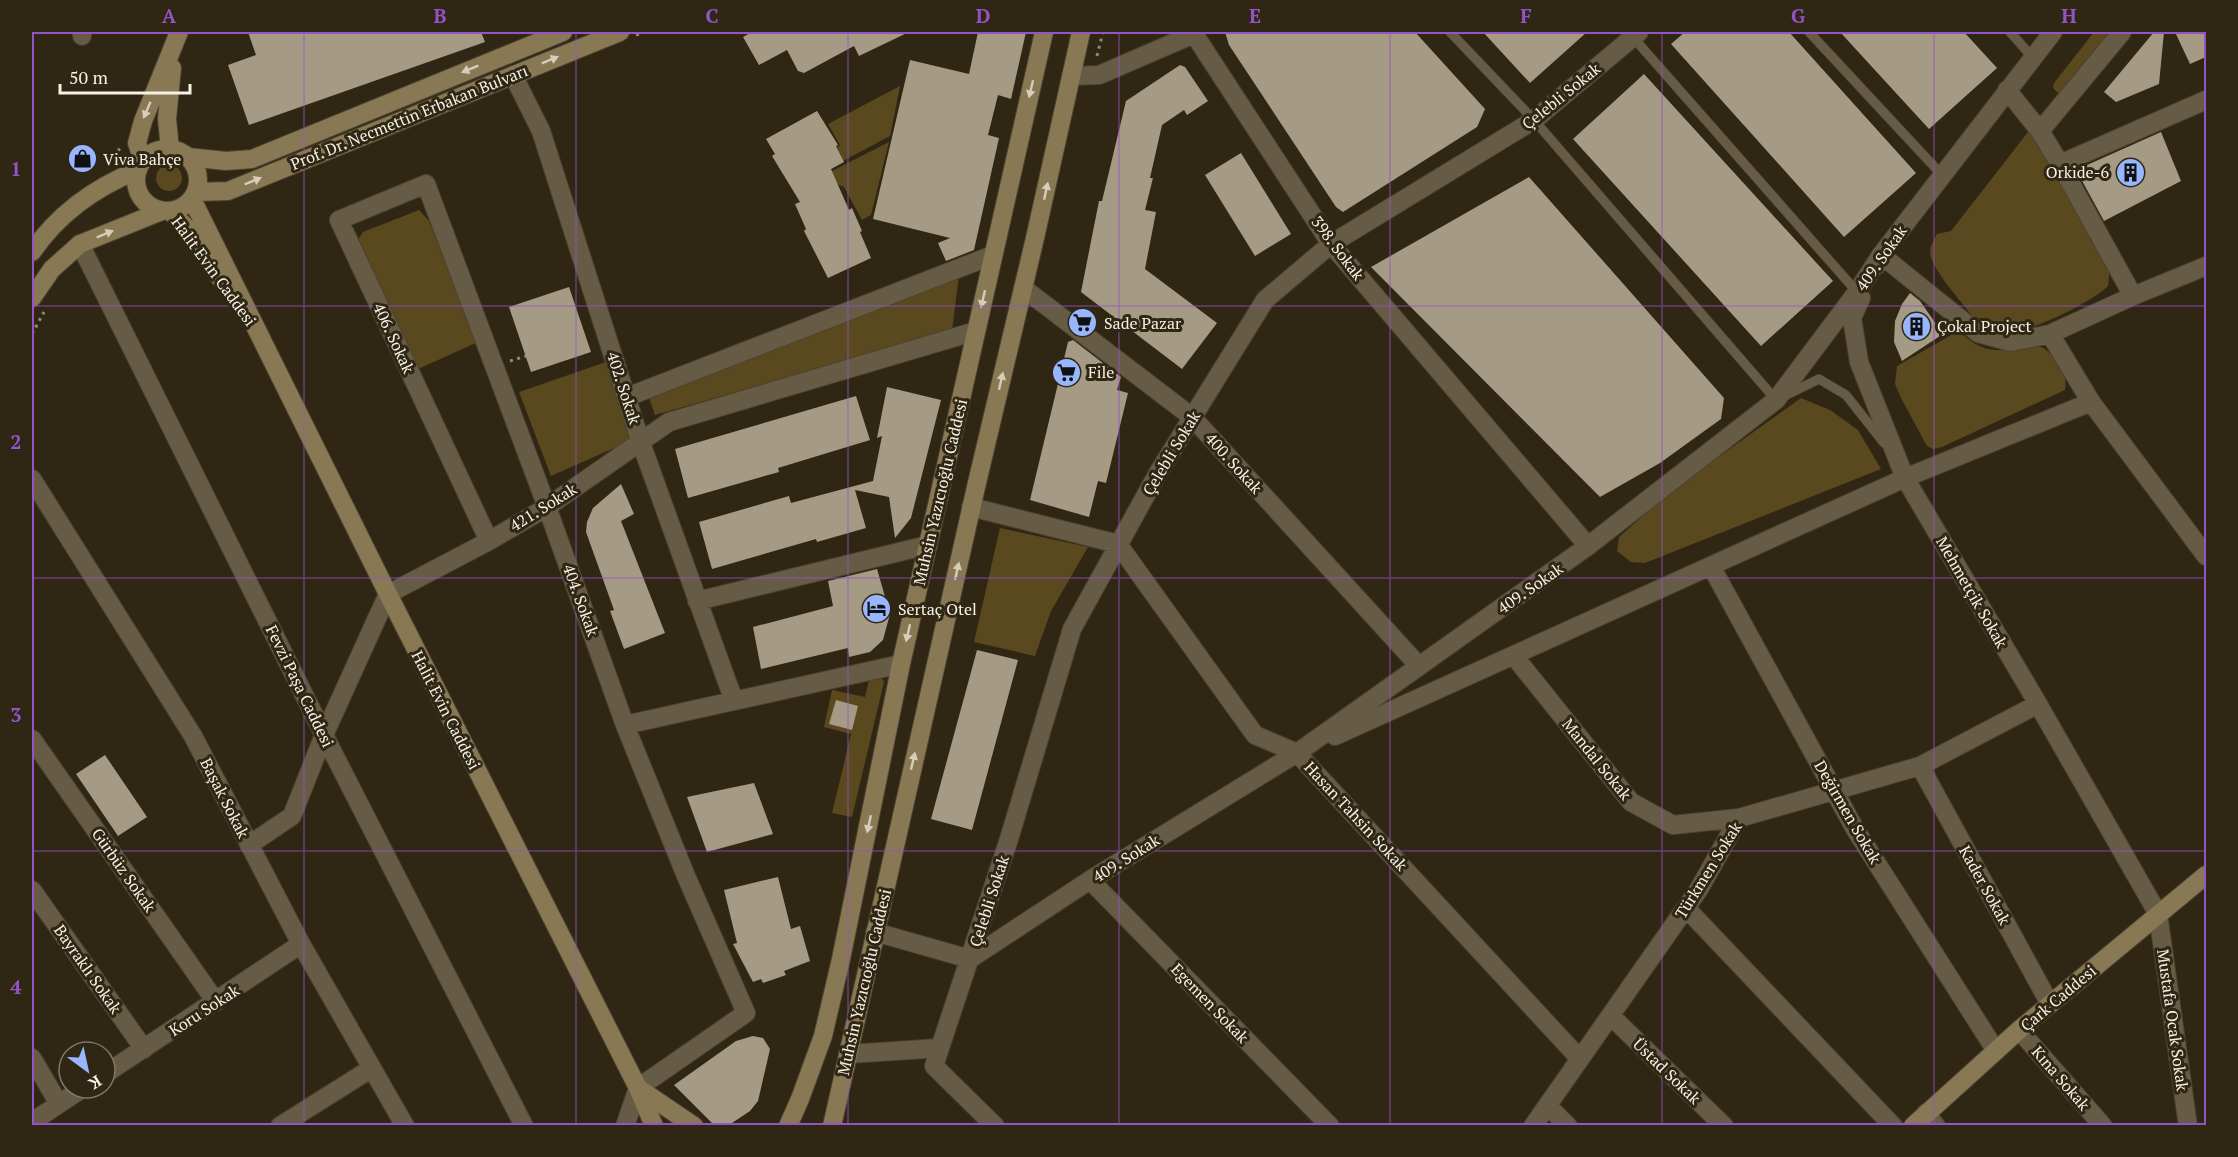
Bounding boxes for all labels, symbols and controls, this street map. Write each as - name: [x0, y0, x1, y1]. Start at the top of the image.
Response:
- text: A: [162, 2, 177, 29]
- text: B: [434, 2, 447, 29]
- text: C: [705, 2, 719, 29]
- text: D: [976, 2, 990, 29]
- text: E: [1249, 2, 1261, 29]
- text: F: [1520, 2, 1532, 29]
- text: G: [1791, 2, 1805, 29]
- text: H: [2061, 2, 2077, 29]
- one-way arrow: [541, 55, 559, 64]
- scale bar: [60, 57, 190, 95]
- street label: Çelebli Sokak: [1517, 57, 1605, 134]
- street label: Prof. Dr. Necmettin Erbakan Bulvarı: [287, 59, 531, 175]
- text: 50 m: [69, 65, 109, 89]
- one-way arrow: [461, 65, 479, 74]
- one-way arrow: [1026, 79, 1035, 98]
- one-way arrow: [142, 101, 151, 119]
- shop icon: Viva Bahçe: [66, 143, 98, 175]
- place label: Viva Bahçe: [103, 148, 181, 170]
- text: 1: [10, 155, 22, 182]
- building icon: Orkide-6: [2114, 156, 2146, 188]
- place label: Orkide-6: [2046, 161, 2109, 183]
- one-way arrow: [244, 176, 262, 186]
- one-way arrow: [1041, 182, 1051, 200]
- street label: 398. Sokak: [1307, 211, 1370, 285]
- street label: Halit Evin Caddesi: [167, 212, 261, 330]
- street label: 409. Sokak: [1850, 220, 1912, 295]
- one-way arrow: [97, 229, 115, 239]
- one-way arrow: [978, 290, 988, 309]
- street label: 406. Sokak: [368, 299, 420, 377]
- supermarket icon: Sade Pazar: [1067, 307, 1099, 339]
- building icon: Çokal Project: [1900, 310, 1932, 342]
- place label: Sade Pazar: [1104, 312, 1182, 334]
- place label: Çokal Project: [1937, 315, 2031, 337]
- street label: 402. Sokak: [602, 349, 646, 428]
- supermarket icon: File: [1051, 356, 1083, 388]
- place label: File: [1088, 361, 1114, 383]
- one-way arrow: [997, 372, 1007, 390]
- street label: Muhsin Yazıcıoğlu Caddesi: [908, 396, 972, 587]
- street label: Çelebli Sokak: [1137, 406, 1205, 499]
- text: 2: [10, 428, 22, 455]
- street label: 400. Sokak: [1201, 428, 1268, 499]
- street label: 421. Sokak: [505, 477, 581, 536]
- street label: Mehmetçik Sokak: [1931, 532, 2013, 652]
- street label: 409. Sokak: [1493, 557, 1568, 619]
- street label: 404. Sokak: [558, 561, 604, 640]
- one-way arrow: [952, 562, 962, 580]
- hotel icon: Sertaç Otel: [861, 593, 893, 625]
- place label: Sertaç Otel: [898, 598, 977, 620]
- street label: Fevzi Paşa Caddesi: [261, 621, 339, 751]
- one-way arrow: [903, 624, 912, 643]
- street label: Halit Evin Caddesi: [407, 647, 486, 773]
- text: 3: [10, 701, 22, 728]
- street label: Mandal Sokak: [1557, 714, 1637, 805]
- one-way arrow: [909, 752, 919, 770]
- street label: Başak Sokak: [195, 754, 255, 843]
- street label: Değirmen Sokak: [1809, 756, 1887, 868]
- street label: Hasan Tahsin Sokak: [1299, 757, 1413, 876]
- one-way arrow: [863, 815, 873, 833]
- street label: Türkmen Sokak: [1669, 817, 1747, 923]
- street label: Gürbüz Sokak: [87, 824, 162, 917]
- street label: 409. Sokak: [1088, 828, 1164, 887]
- street label: Kader Sokak: [1954, 841, 2016, 929]
- street label: Çelebli Sokak: [964, 852, 1014, 950]
- street label: Muhsin Yazıcıoğlu Caddesi: [832, 886, 896, 1077]
- street label: Bayraklı Sokak: [49, 920, 127, 1019]
- street label: Mustafa Ocak Sokak: [2152, 948, 2194, 1093]
- street label: Egemen Sokak: [1166, 958, 1254, 1048]
- street label: Çark Caddesi: [2015, 960, 2101, 1036]
- text: 4: [10, 973, 22, 1000]
- street label: Koru Sokak: [165, 979, 244, 1041]
- street label: Üstad Sokak: [1628, 1033, 1706, 1109]
- north arrow: [57, 1040, 117, 1100]
- street label: Kına Sokak: [2027, 1041, 2096, 1115]
- text: K: [84, 1070, 106, 1095]

